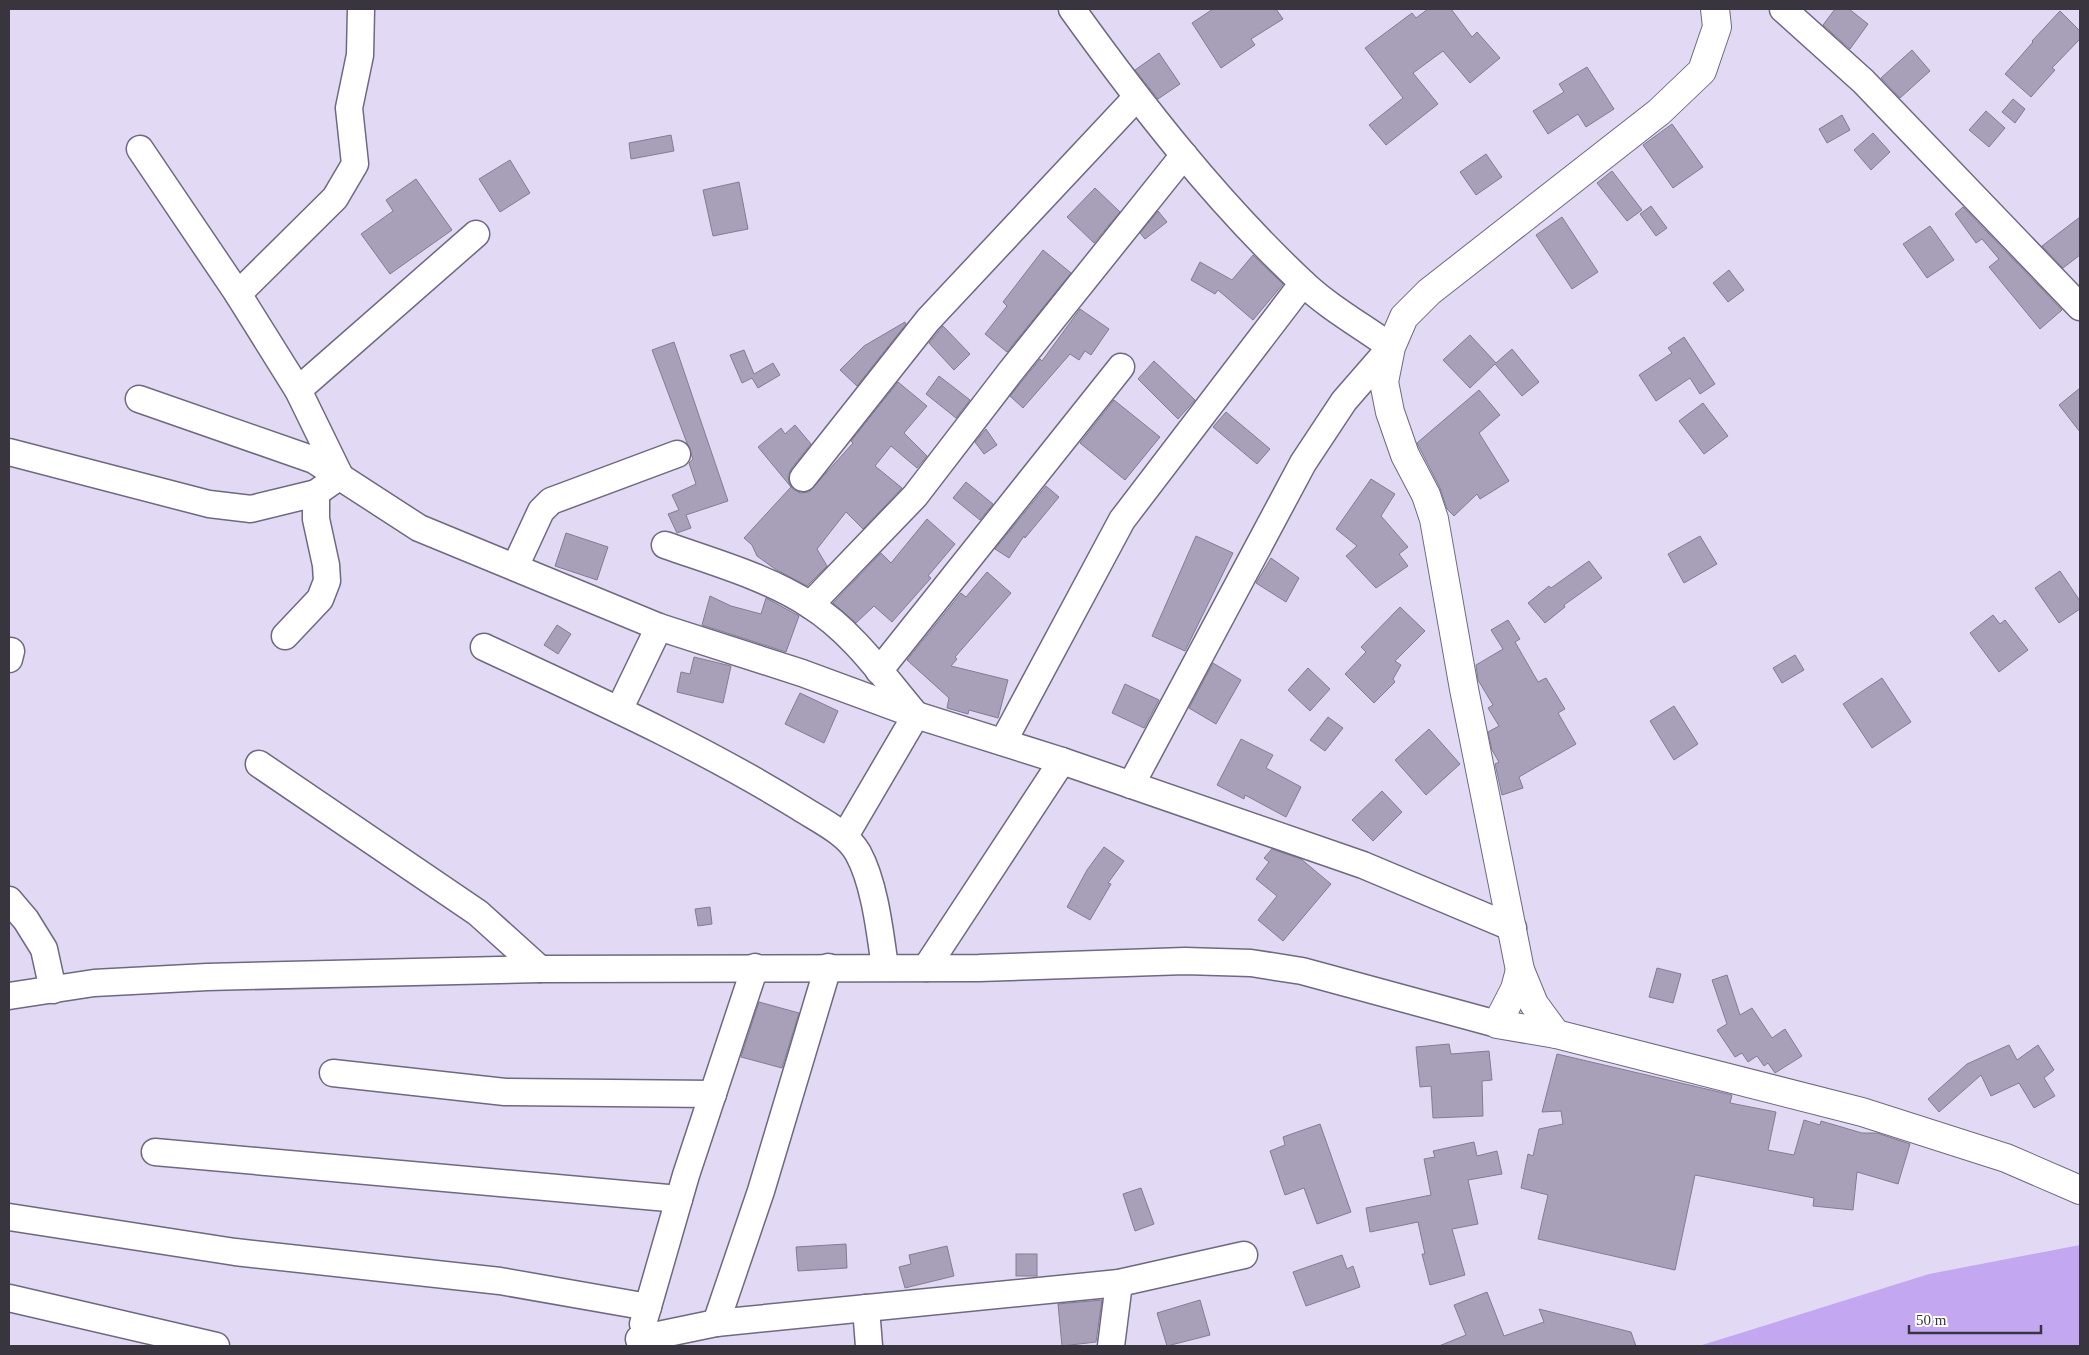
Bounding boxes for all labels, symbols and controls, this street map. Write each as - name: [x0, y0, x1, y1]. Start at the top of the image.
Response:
- scale bar: [1909, 1302, 2042, 1334]
- text: 50 m: [1916, 1312, 1947, 1328]

